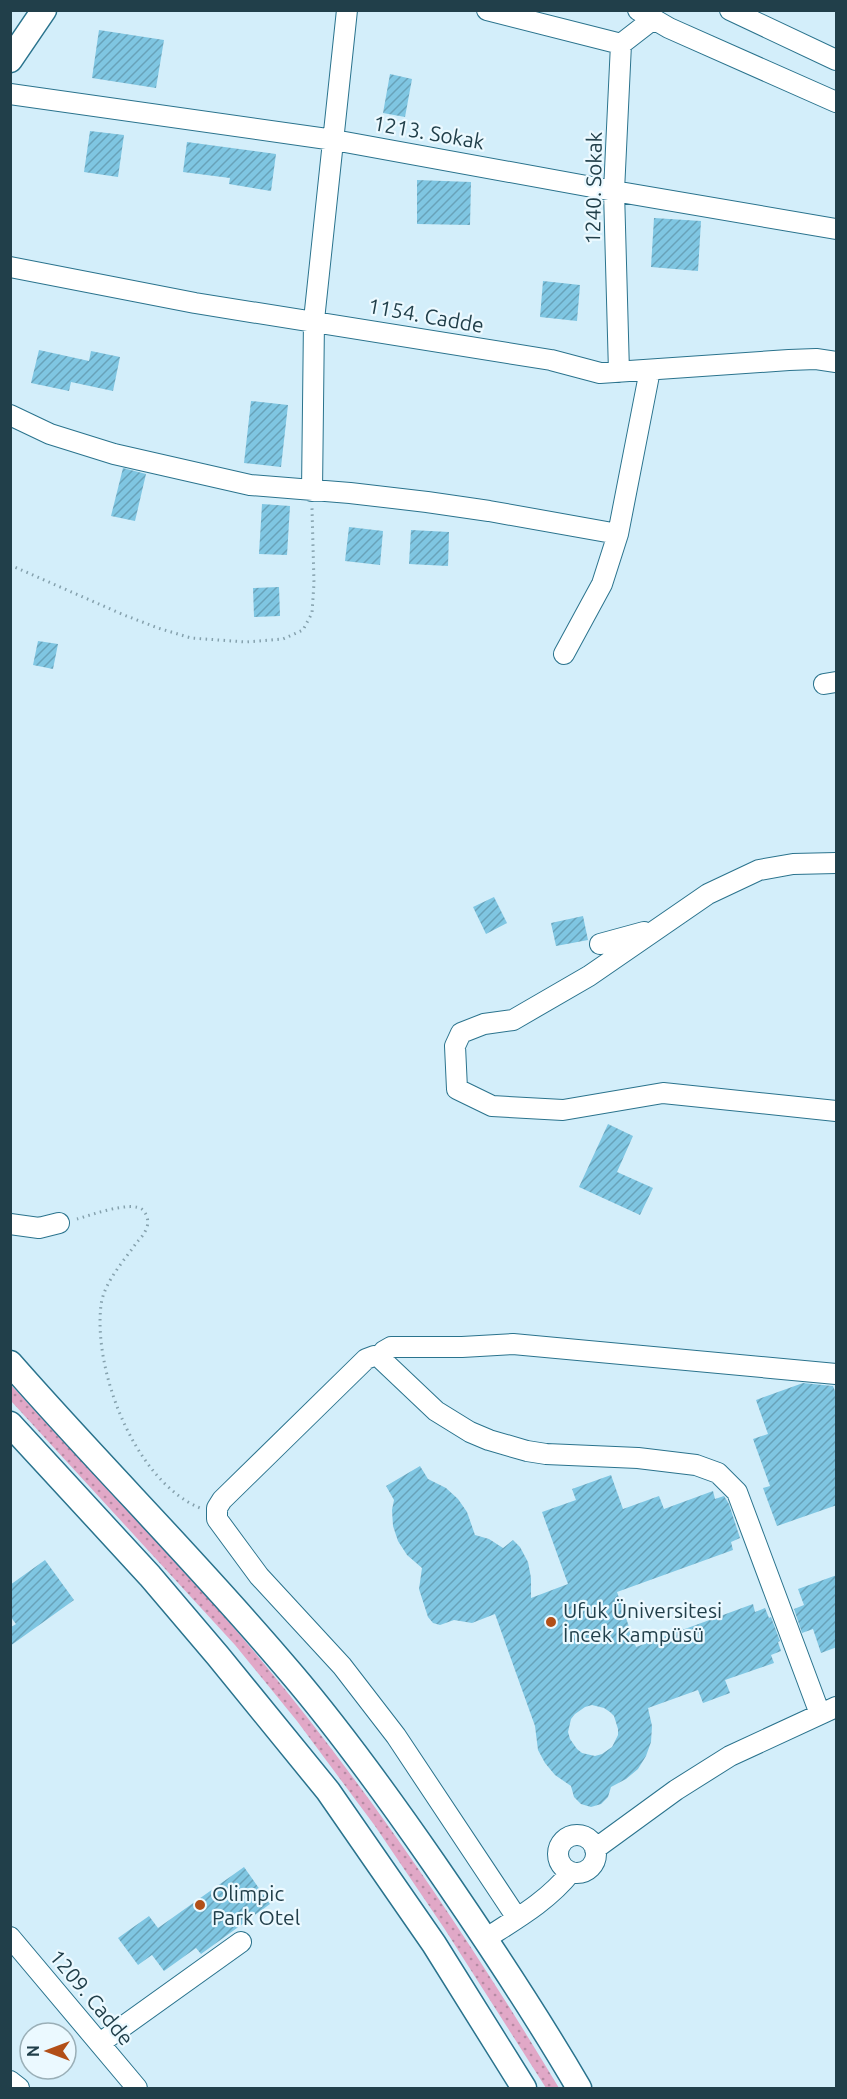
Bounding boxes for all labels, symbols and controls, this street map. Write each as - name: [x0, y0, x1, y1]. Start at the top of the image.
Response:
- street label: 1213. Sokak: [371, 110, 487, 154]
- street label: 1240. Sokak: [580, 131, 606, 245]
- street label: 1154. Cadde: [366, 293, 486, 337]
- place label: Ufuk Üniversitesi İncek Kampüsü: [563, 1598, 722, 1646]
- marker: Ufuk Üniversitesi İncek Kampüsü: [544, 1615, 558, 1629]
- place label: Olimpic Park Otel: [212, 1881, 300, 1929]
- marker: Olimpic Park Otel: [193, 1898, 207, 1912]
- street label: 1209. Cadde: [45, 1944, 139, 2050]
- north arrow: [18, 2021, 78, 2081]
- text: N: [24, 2045, 42, 2057]

